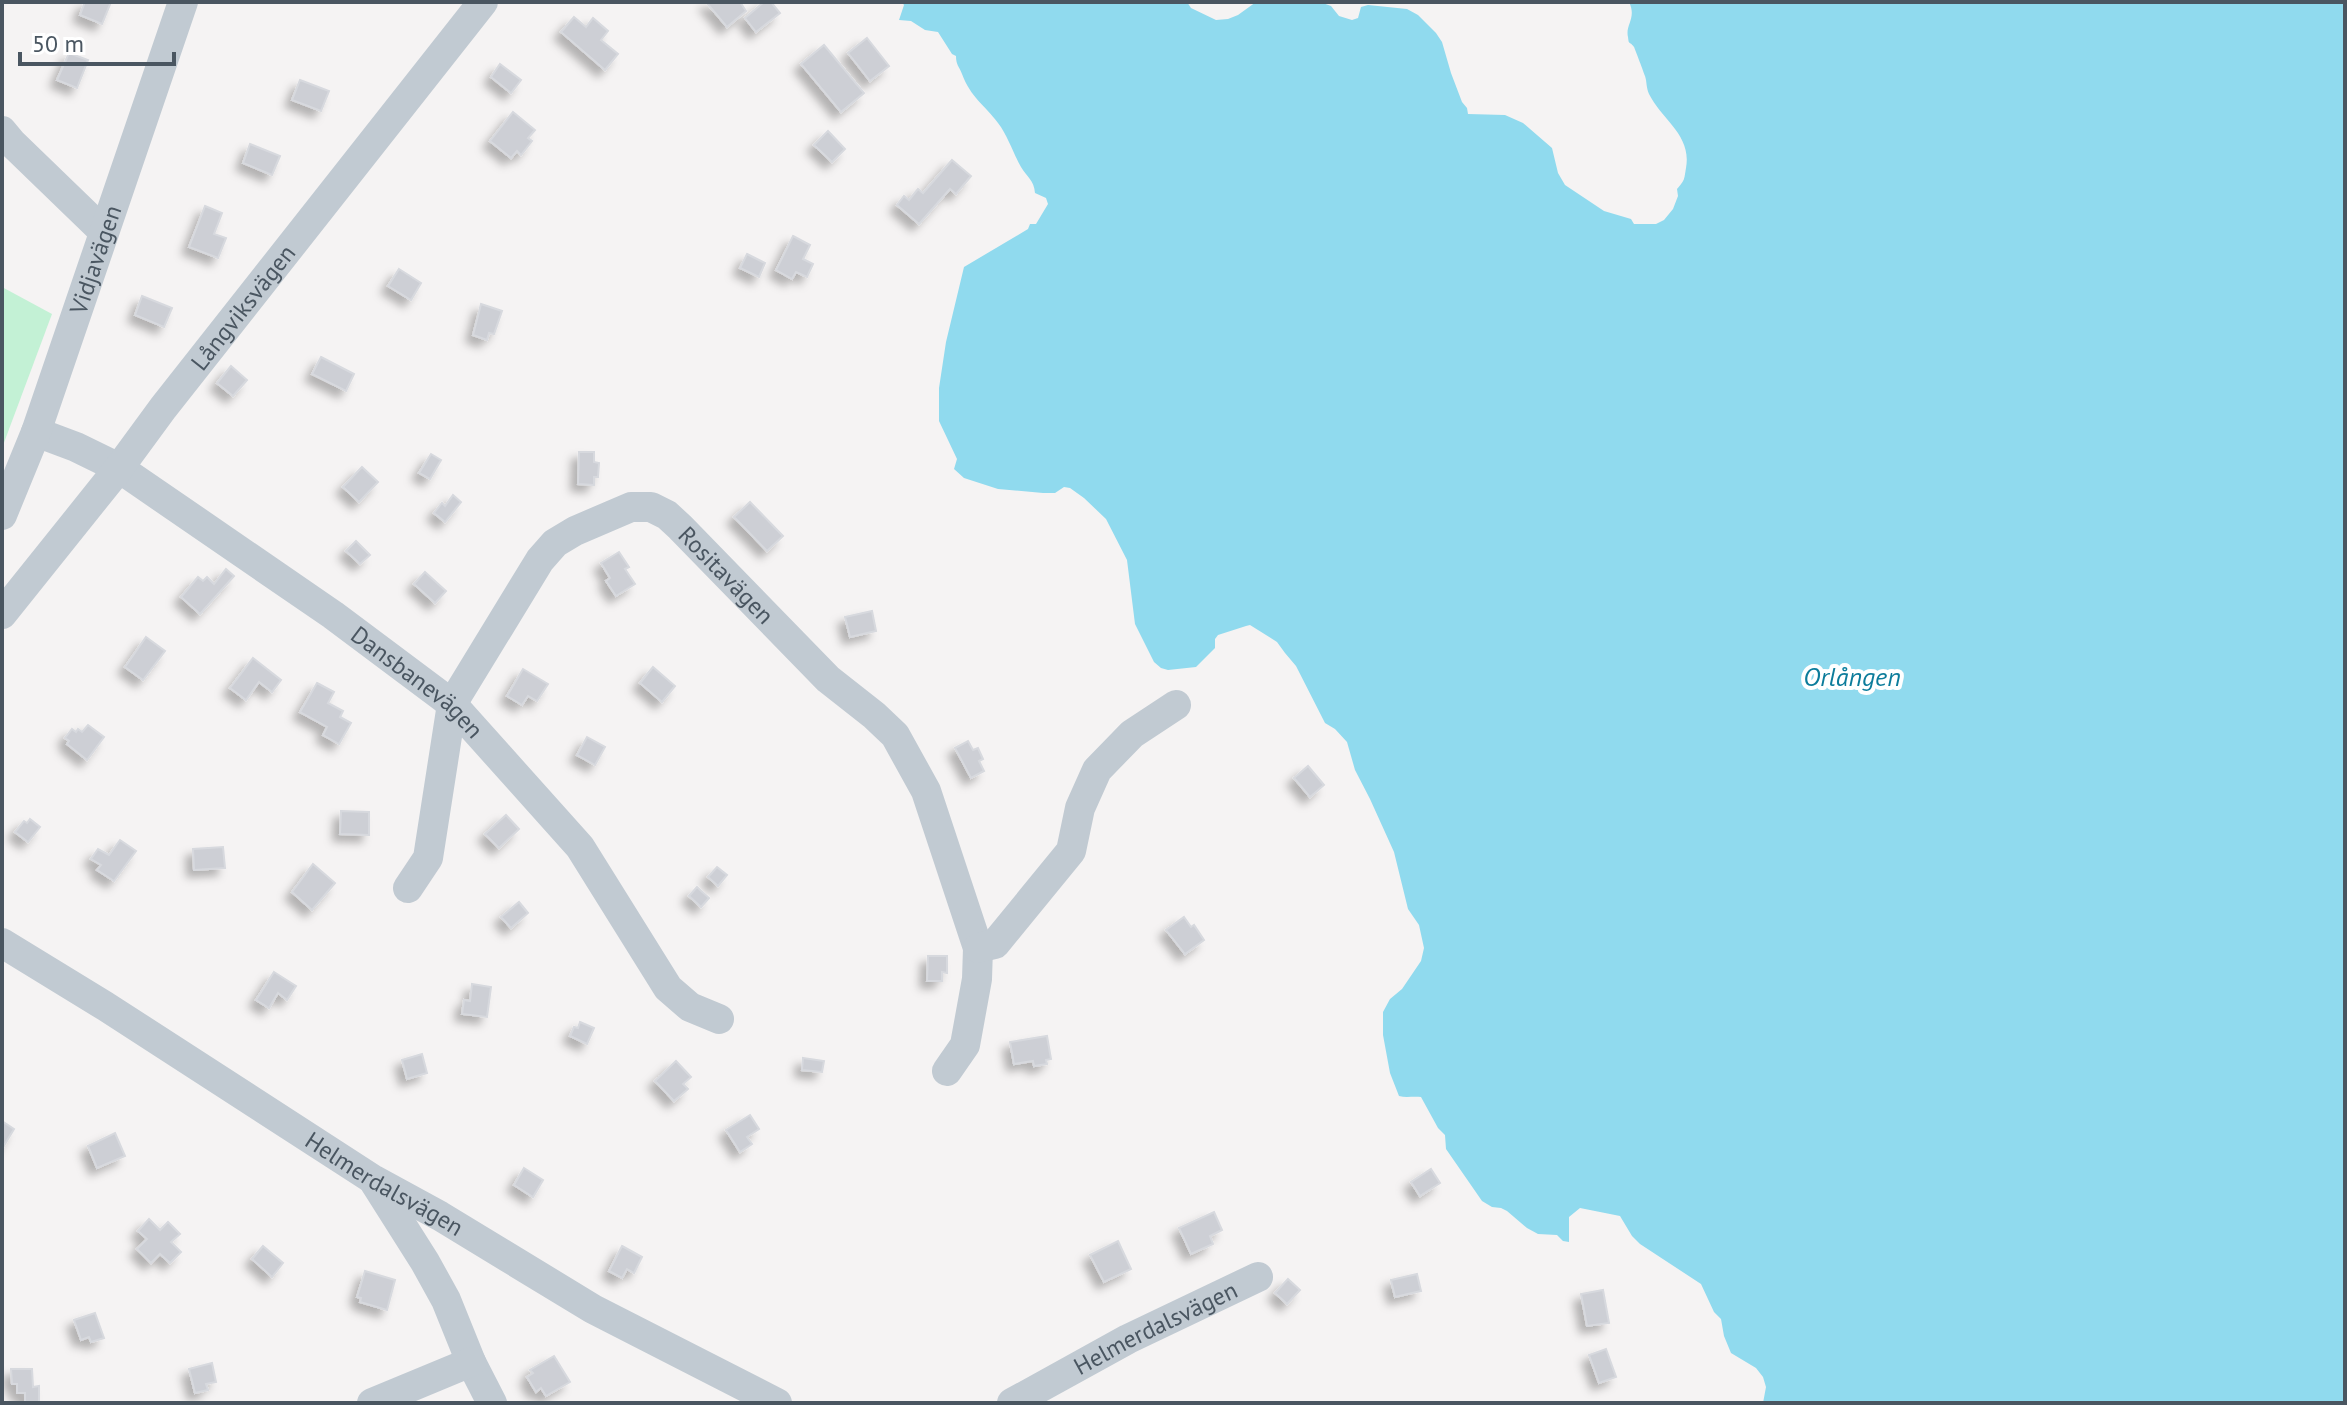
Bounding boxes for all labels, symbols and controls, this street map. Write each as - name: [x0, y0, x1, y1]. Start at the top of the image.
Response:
- scale bar: [20, 16, 174, 66]
- text: 50 m: [32, 28, 84, 59]
- street label: Vidjavägen: [62, 201, 128, 319]
- street label: Långviksvägen: [183, 238, 302, 376]
- street label: Rositavägen: [672, 520, 781, 630]
- street label: Dansbanevägen: [345, 619, 490, 744]
- water label: Orlången: [1803, 660, 1901, 693]
- street label: Helmerdalsvägen: [300, 1124, 470, 1242]
- street label: Helmerdalsvägen: [1068, 1274, 1242, 1382]

